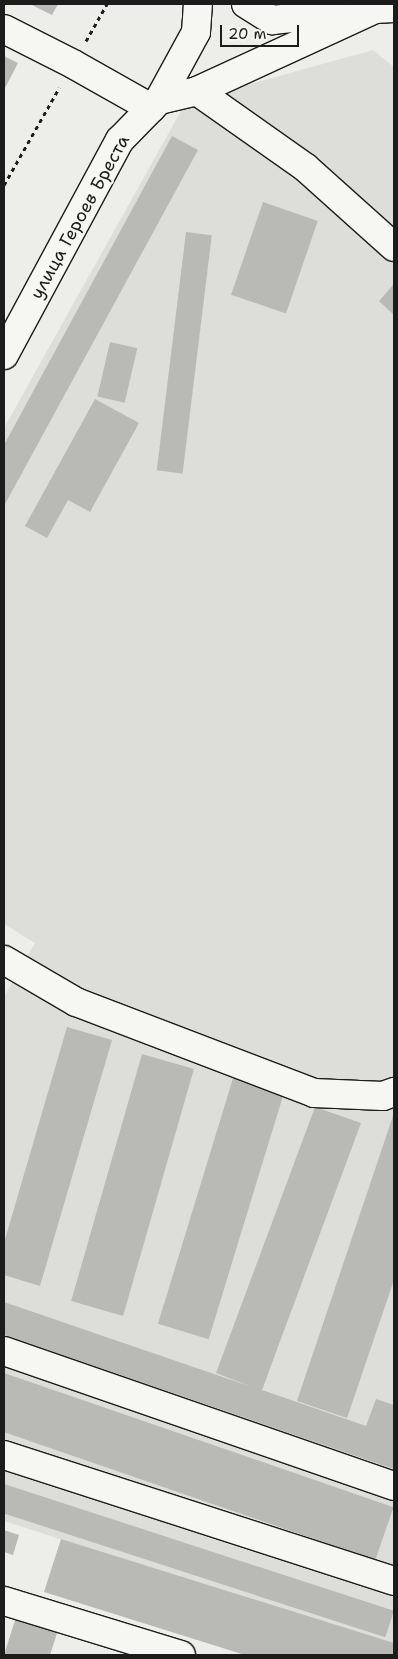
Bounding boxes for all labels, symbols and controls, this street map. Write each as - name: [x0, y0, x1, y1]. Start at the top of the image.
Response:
- scale bar: [223, 15, 302, 47]
- text: 20 m: [228, 24, 267, 44]
- street label: улица Героев Бреста: [26, 131, 134, 303]

